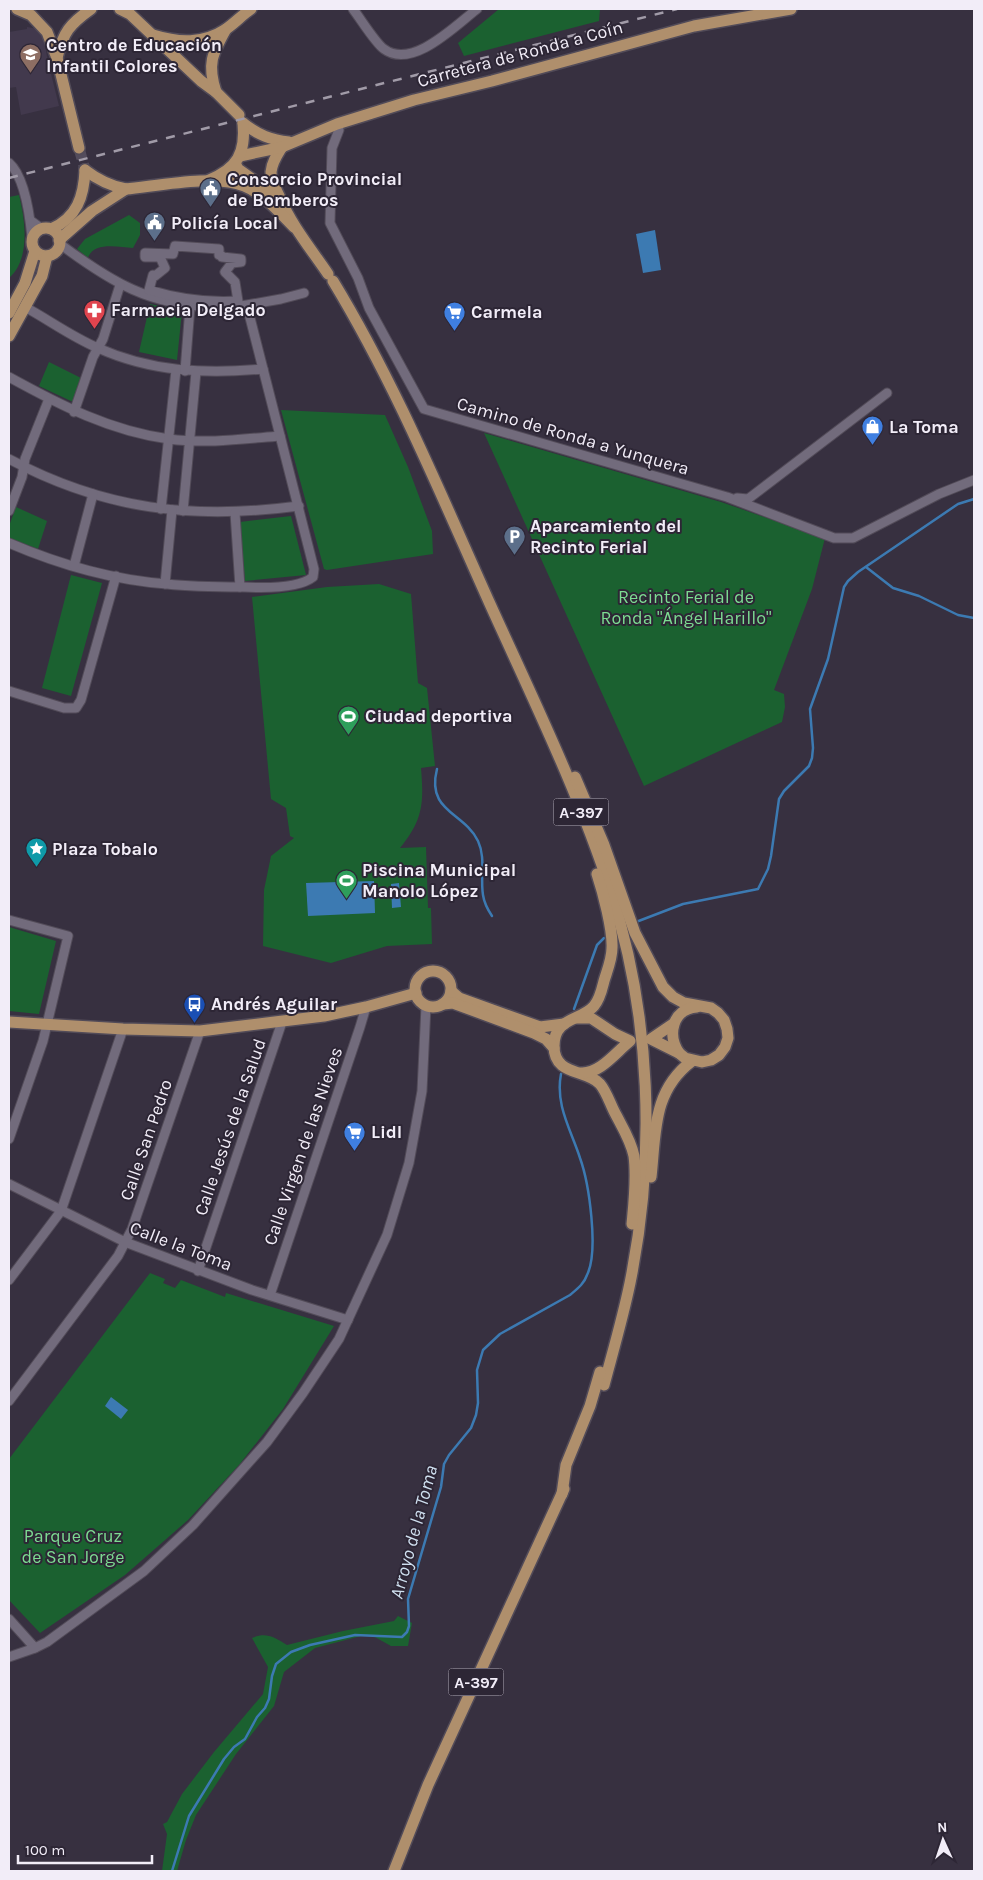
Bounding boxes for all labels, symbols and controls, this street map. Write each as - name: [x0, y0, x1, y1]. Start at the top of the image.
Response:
- street label: Carretera de Ronda a Coín: [415, 16, 625, 92]
- place label: Centro de Educación Infantil Colores: [46, 34, 222, 77]
- school or university icon: Centro de Educación Infantil Colores: [18, 43, 42, 74]
- place label: Consorcio Provincial de Bomberos: [227, 168, 402, 211]
- public building icon: Consorcio Provincial de Bomberos: [199, 177, 223, 208]
- public building icon: Policía Local: [143, 211, 167, 242]
- place label: Policía Local: [171, 212, 278, 234]
- pharmacy icon: Farmacia Delgado: [83, 298, 107, 329]
- place label: Farmacia Delgado: [111, 299, 266, 321]
- supermarket icon: Carmela: [443, 300, 467, 331]
- place label: Carmela: [471, 301, 543, 323]
- street label: Camino de Ronda a Yunquera: [454, 392, 692, 480]
- shop icon: La Toma: [861, 415, 885, 446]
- place label: La Toma: [889, 416, 959, 438]
- place label: Aparcamiento del Recinto Ferial: [530, 515, 682, 558]
- parking icon: Aparcamiento del Recinto Ferial: [502, 524, 526, 555]
- park label: Recinto Ferial de Ronda "Ángel Harillo": [600, 586, 772, 629]
- sports icon: Ciudad deportiva: [337, 704, 361, 735]
- place label: Ciudad deportiva: [365, 705, 512, 727]
- road number: A-397: [554, 799, 608, 826]
- place icon: Plaza Tobalo: [24, 837, 48, 868]
- place label: Plaza Tobalo: [52, 838, 158, 860]
- place label: Piscina Municipal Manolo López: [362, 859, 516, 902]
- sports icon: Piscina Municipal Manolo López: [334, 868, 358, 899]
- bus stop icon: Andrés Aguilar: [183, 992, 207, 1023]
- place label: Andrés Aguilar: [211, 993, 337, 1015]
- street label: Calle Jesús de la Salud: [189, 1036, 271, 1218]
- street label: Calle Virgen de las Nieves: [259, 1044, 347, 1248]
- street label: Calle San Pedro: [115, 1077, 177, 1203]
- supermarket icon: Lidl: [343, 1120, 367, 1151]
- place label: Lidl: [371, 1121, 402, 1143]
- street label: Calle la Toma: [127, 1216, 235, 1276]
- water label: Arroyo de la Toma: [386, 1463, 442, 1601]
- park label: Parque Cruz de San Jorge: [22, 1525, 124, 1568]
- road number: A-397: [448, 1668, 504, 1695]
- north arrow: [918, 1815, 968, 1865]
- text: N: [937, 1819, 948, 1836]
- scale bar: [18, 1832, 151, 1864]
- text: 100 m: [25, 1841, 65, 1859]

